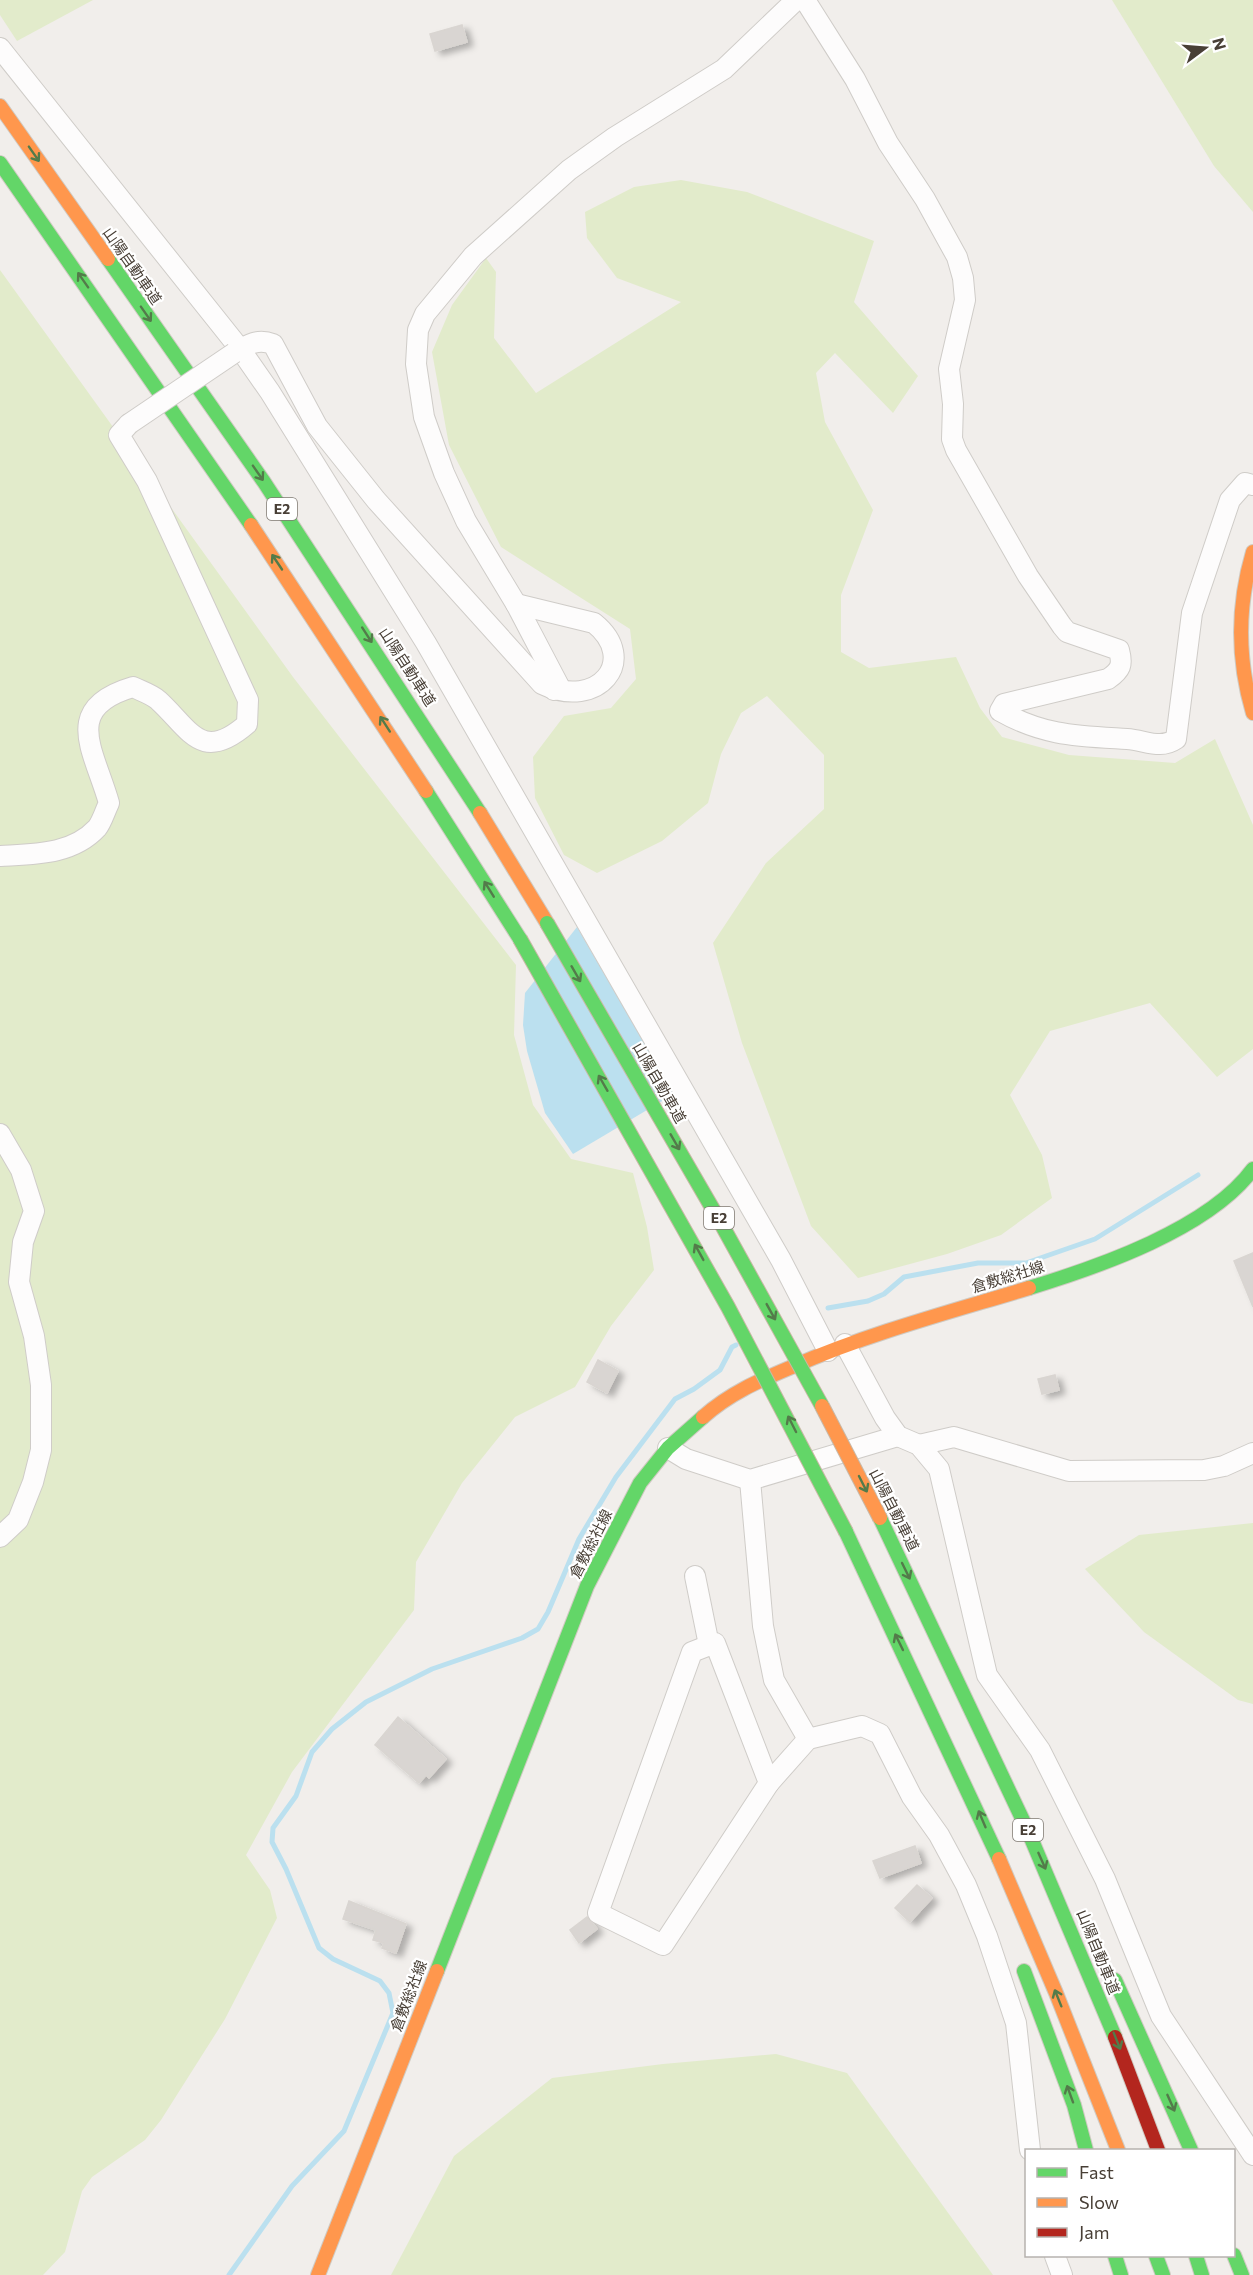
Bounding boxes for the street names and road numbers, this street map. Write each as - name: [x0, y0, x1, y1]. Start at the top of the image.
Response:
- street label: 山陽自動車道: [100, 223, 166, 307]
- road number: E2: [267, 498, 297, 520]
- street label: 山陽自動車道: [376, 624, 440, 709]
- street label: 山陽自動車道: [630, 1039, 690, 1126]
- road number: E2: [704, 1207, 734, 1229]
- street label: 倉敷総社線: [969, 1256, 1046, 1296]
- street label: 山陽自動車道: [866, 1465, 923, 1554]
- street label: 倉敷総社線: [565, 1506, 615, 1581]
- road number: E2: [1013, 1819, 1043, 1841]
- street label: 山陽自動車道: [1074, 1907, 1124, 1997]
- street label: 倉敷総社線: [386, 1957, 430, 2034]

